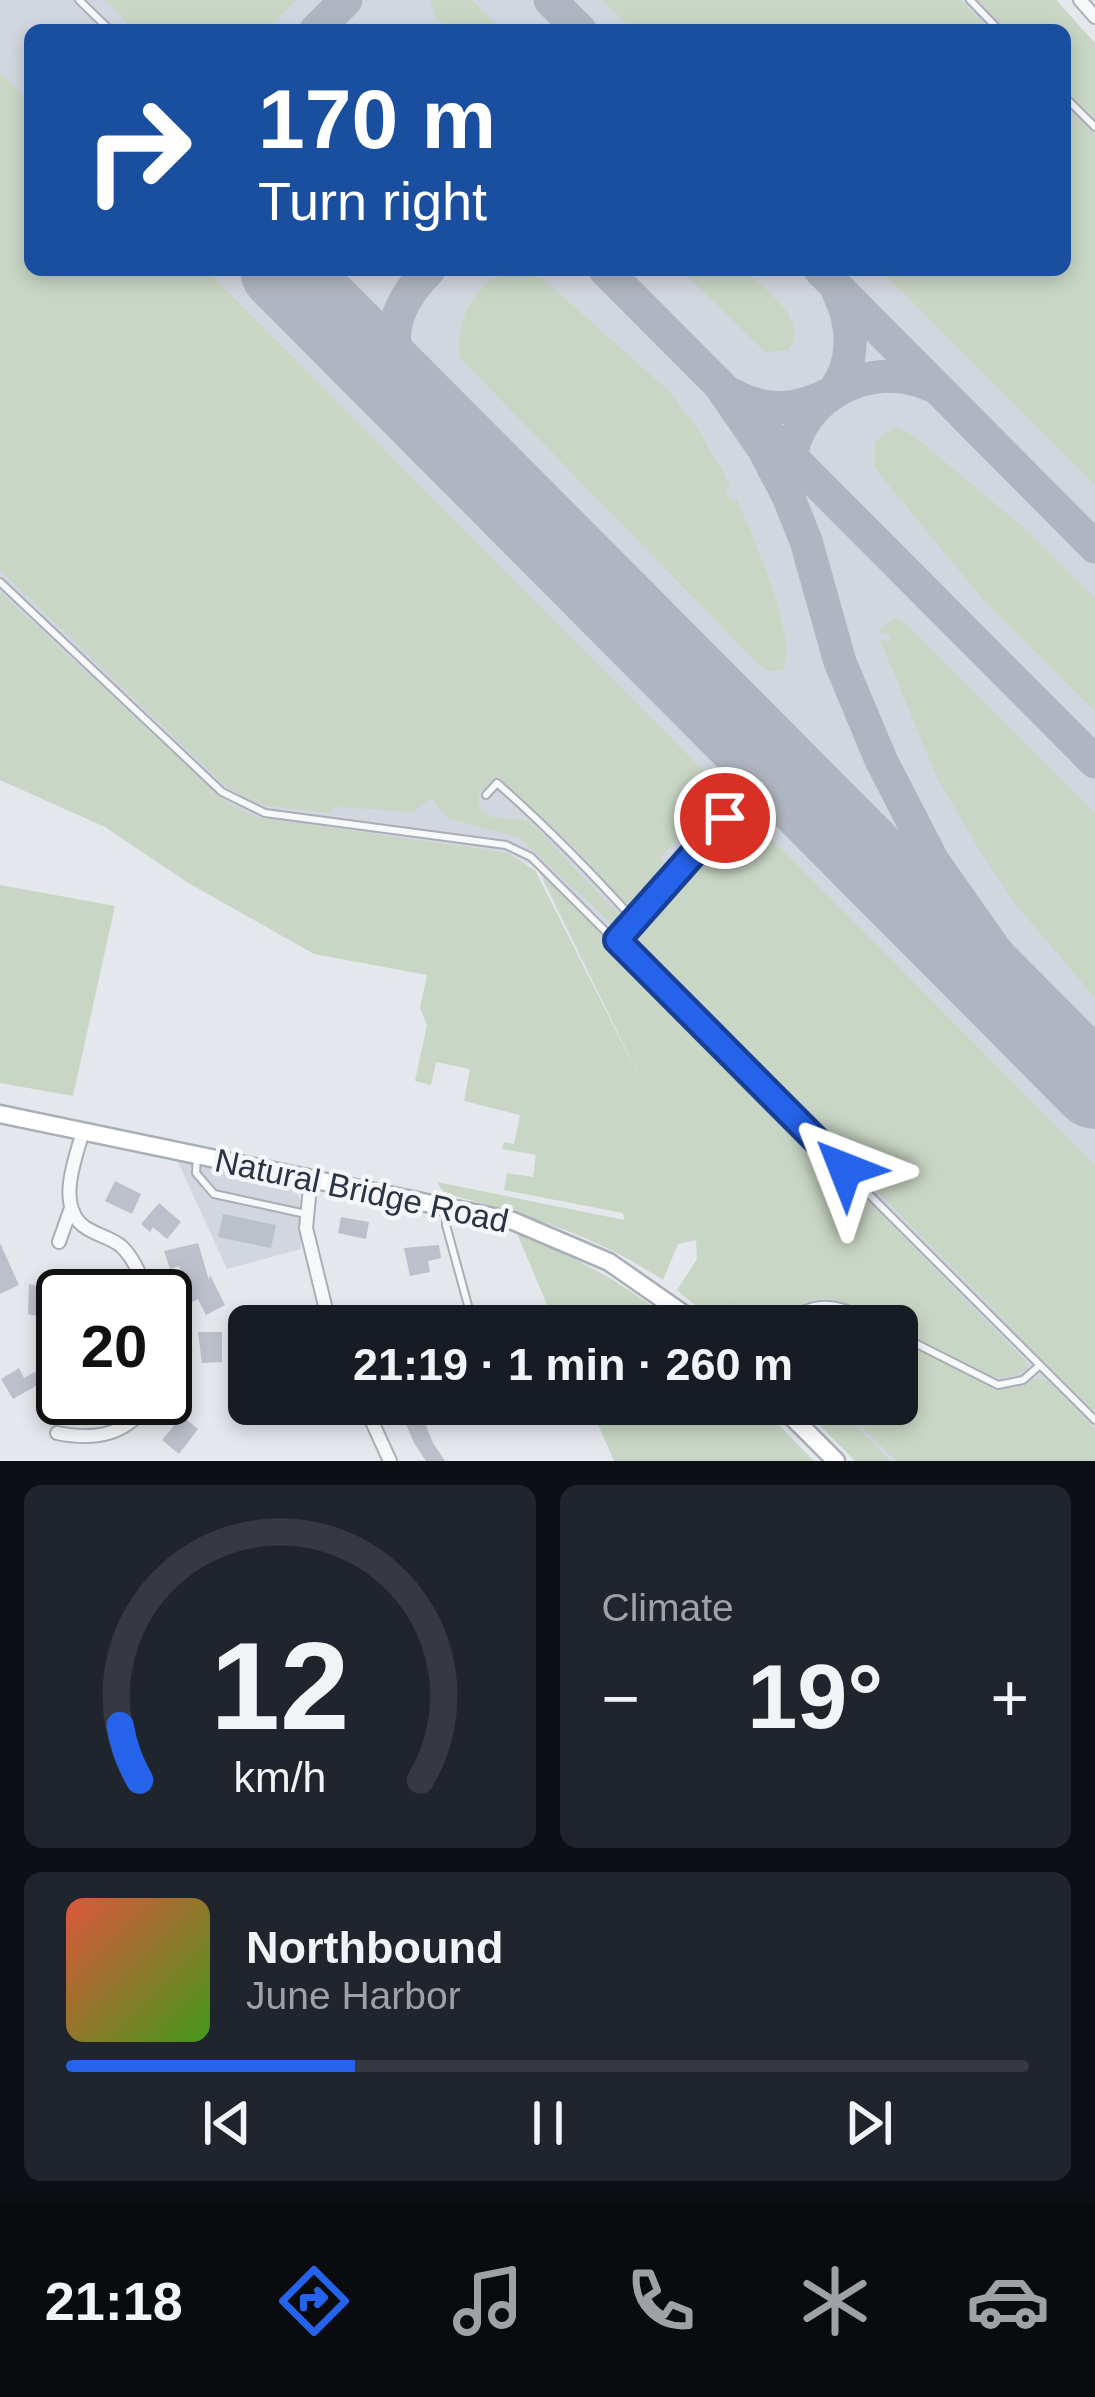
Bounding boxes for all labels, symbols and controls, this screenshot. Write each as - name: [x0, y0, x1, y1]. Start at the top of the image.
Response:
- icon: right: [60, 72, 216, 228]
- text: 170 m: [258, 72, 496, 166]
- text: Turn right: [258, 171, 487, 231]
- pin: [674, 767, 776, 869]
- icon: arrive: [692, 785, 758, 851]
- position arrow: [782, 1106, 908, 1232]
- street label: Natural Bridge Road: [212, 1141, 512, 1240]
- speed limit sign: 20: [36, 1269, 192, 1425]
- text: 21:19 · 1 min · 260 m: [353, 1339, 793, 1390]
- text: Climate: [602, 1586, 734, 1629]
- text: 12: [210, 1616, 349, 1755]
- text: 19°: [747, 1647, 883, 1747]
- text: −: [602, 1661, 640, 1735]
- text: +: [990, 1661, 1029, 1735]
- text: km/h: [233, 1752, 326, 1800]
- text: Northbound: [246, 1922, 503, 1973]
- text: June Harbor: [246, 1974, 461, 2017]
- icon: previous: [194, 2090, 260, 2156]
- icon: pause: [515, 2090, 581, 2156]
- icon: next: [836, 2090, 902, 2156]
- icon: directions: [272, 2259, 356, 2343]
- icon: music: [446, 2259, 530, 2343]
- icon: phone: [619, 2259, 703, 2343]
- icon: climate: [793, 2259, 877, 2343]
- icon: car: [966, 2259, 1050, 2343]
- text: 21:18: [45, 2271, 183, 2331]

